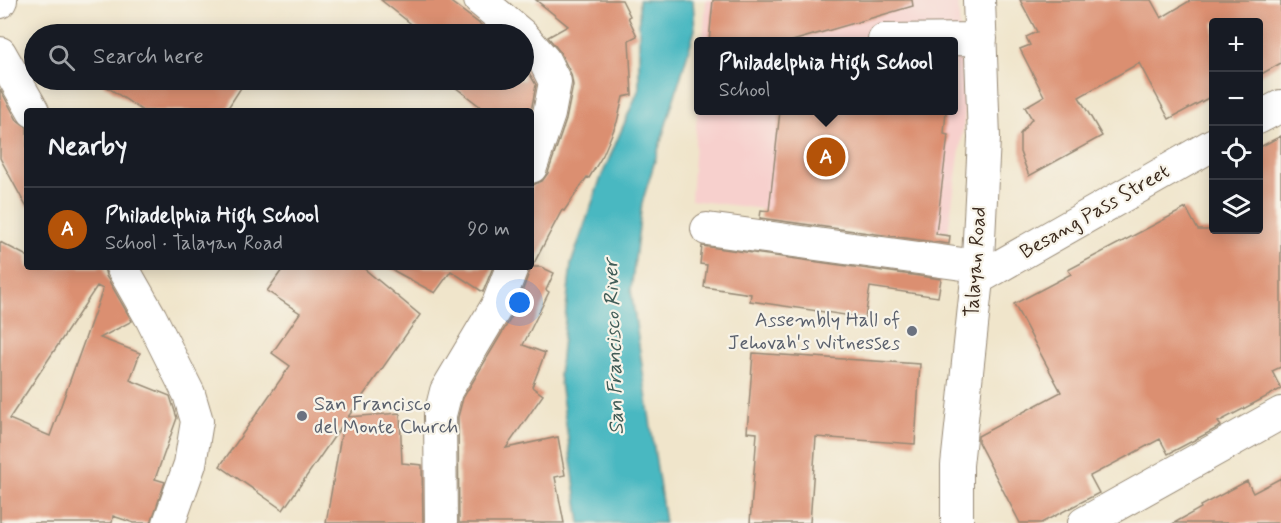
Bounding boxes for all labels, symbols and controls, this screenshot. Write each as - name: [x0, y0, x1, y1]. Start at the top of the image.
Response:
- map controls: [1209, 18, 1263, 234]
- button: +: [1209, 18, 1263, 72]
- search box: [24, 24, 534, 90]
- popup: [694, 37, 958, 115]
- icon: search: [45, 41, 78, 74]
- text: Search here: [93, 43, 204, 71]
- text: Philadelphia High School: [719, 49, 933, 77]
- button: −: [1209, 72, 1263, 126]
- text: School: [719, 77, 771, 104]
- button: locate: [1209, 126, 1263, 180]
- text: Nearby: [48, 130, 127, 164]
- pin: A: [806, 134, 846, 180]
- street label: Besang Pass Street: [1015, 158, 1175, 266]
- button: layers: [1209, 180, 1263, 234]
- text: Philadelphia High School: [105, 202, 319, 230]
- street label: Talayan Road: [959, 206, 993, 318]
- text: A: [61, 216, 74, 243]
- text: 90 m: [467, 216, 510, 243]
- text: School · Talayan Road: [105, 230, 283, 257]
- water label: San Francisco River: [597, 255, 631, 435]
- your location: [505, 288, 534, 317]
- place label: Assembly Hall of Jehovah's Witnesses: [728, 307, 900, 357]
- marker: Assembly Hall of Jehovah's Witnesses: [905, 324, 919, 338]
- place label: San Francisco del Monte Church: [314, 391, 458, 441]
- marker: San Francisco del Monte Church: [295, 409, 309, 423]

